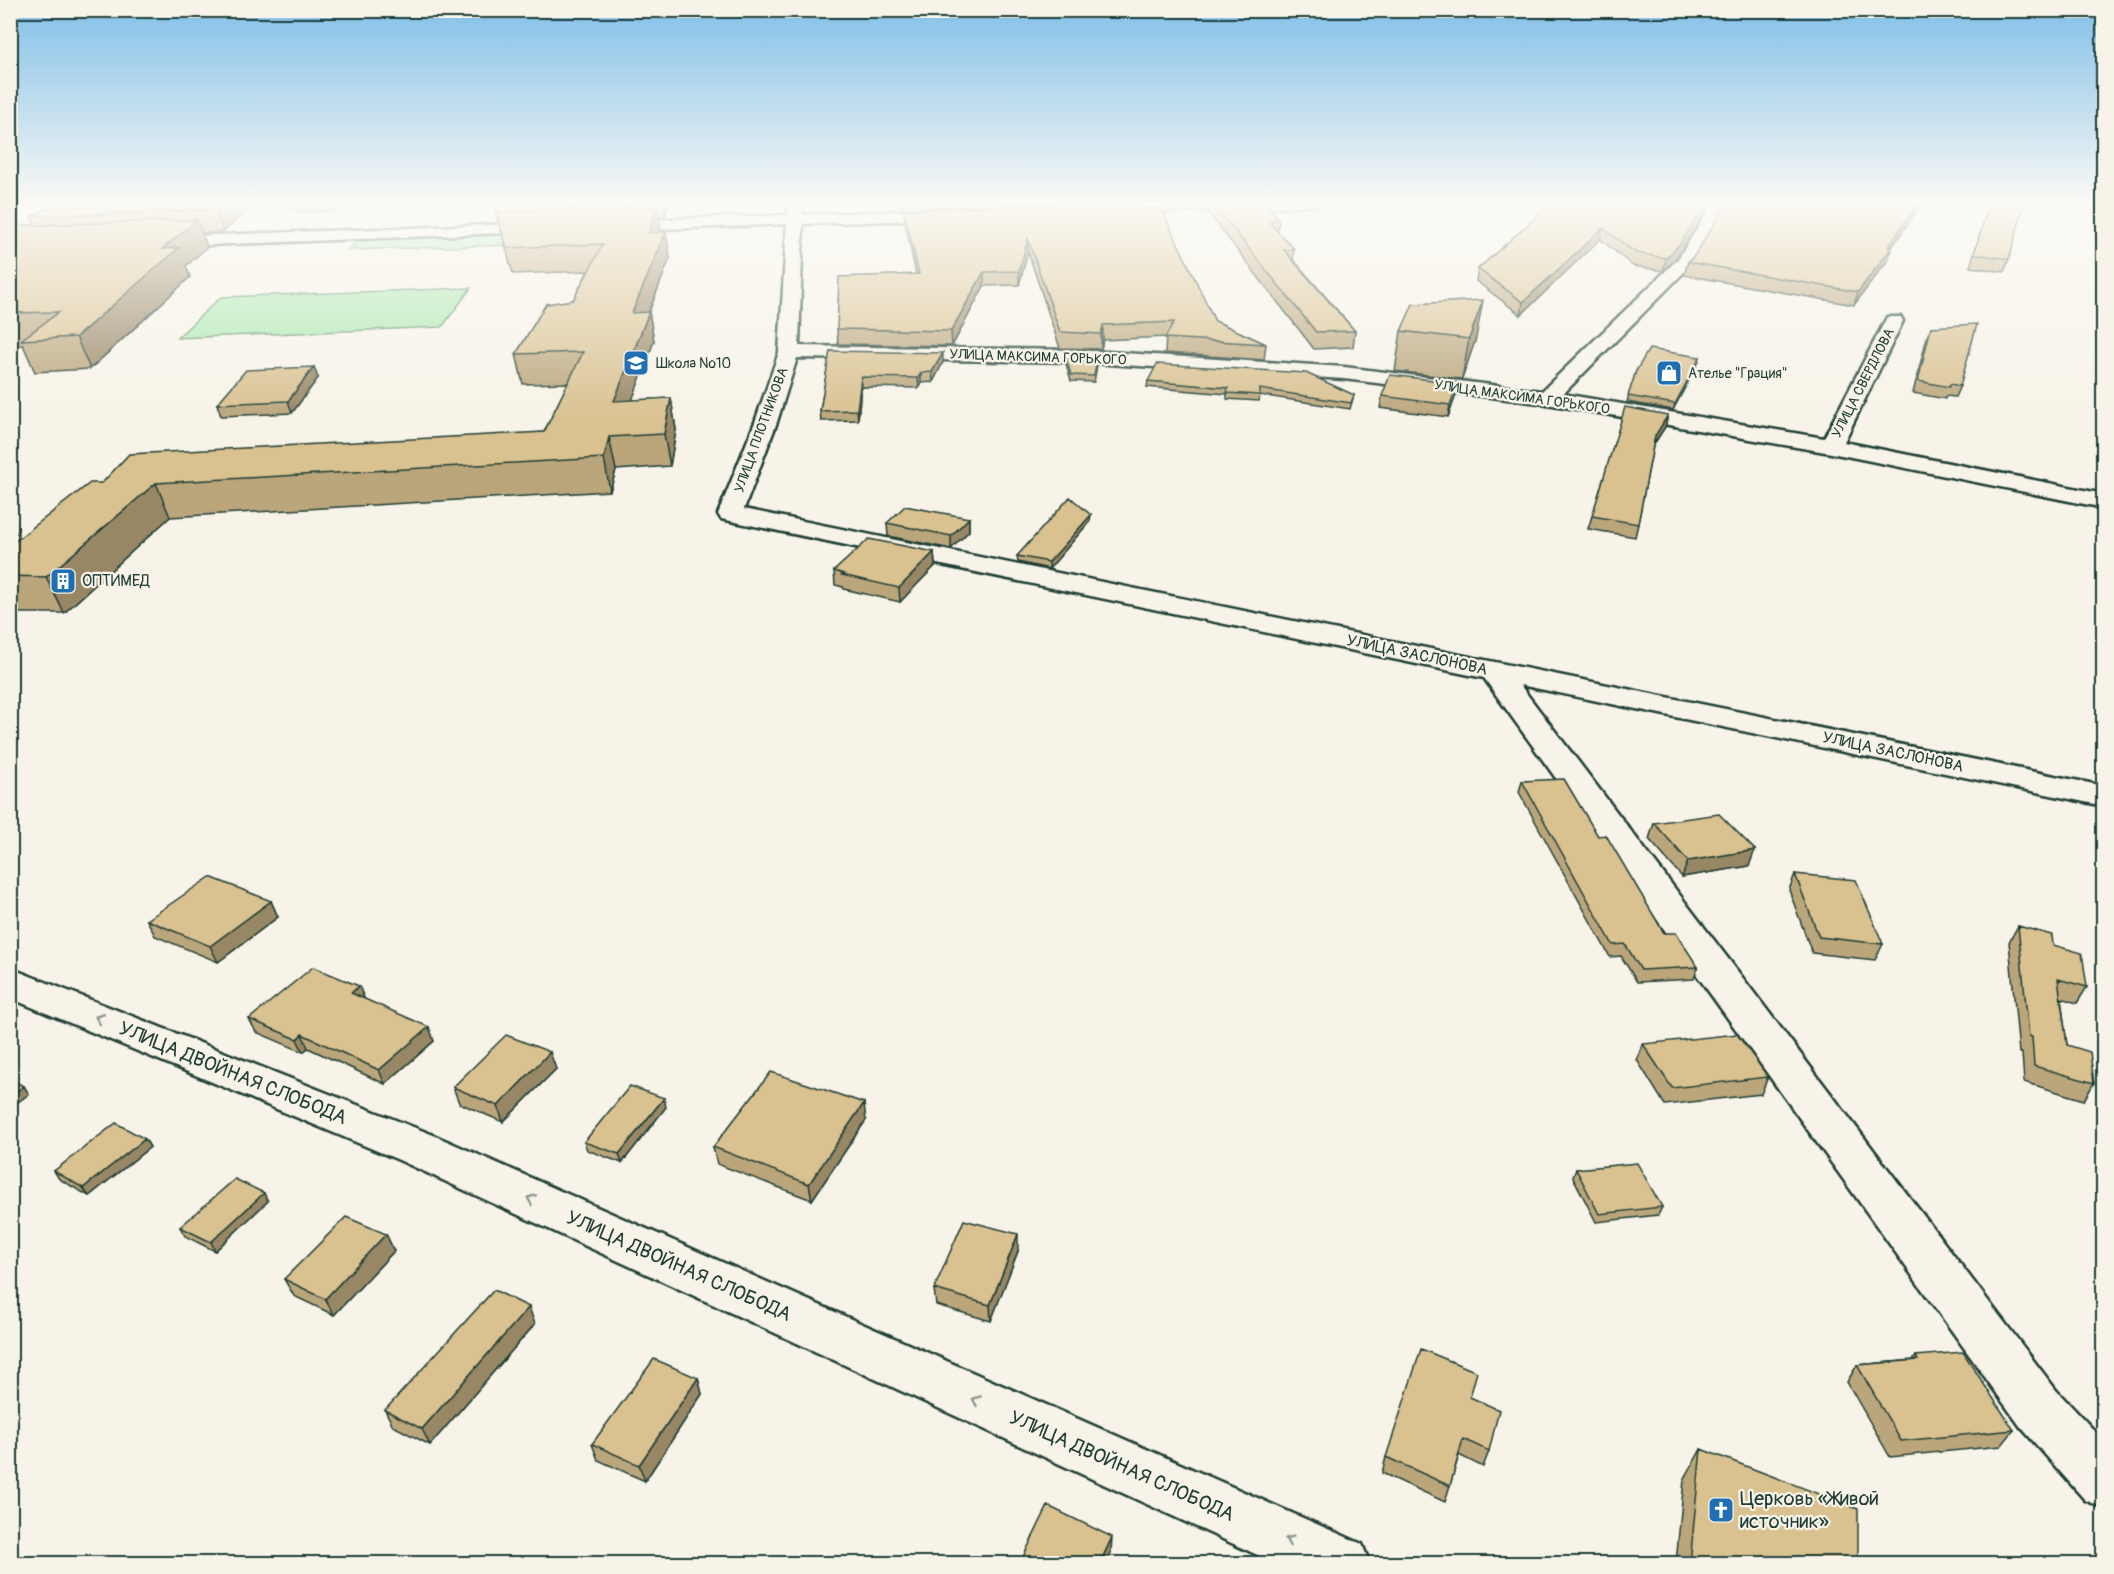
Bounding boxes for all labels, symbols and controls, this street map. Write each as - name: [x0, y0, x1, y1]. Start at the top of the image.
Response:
- street label: УЛИЦА СВЕРДЛОВА: [1828, 325, 1898, 441]
- street label: УЛИЦА МАКСИМА ГОРЬКОГО: [949, 345, 1127, 369]
- school or university icon: Школа №10: [621, 348, 651, 378]
- place label: Школа №10: [656, 355, 731, 372]
- shop icon: Ателье "Грация": [1654, 358, 1684, 388]
- street label: УЛИЦА ПЛОТНИКОВА: [730, 365, 792, 495]
- place label: Ателье "Грация": [1688, 365, 1788, 382]
- street label: УЛИЦА МАКСИМА ГОРЬКОГО: [1433, 376, 1611, 418]
- building icon: ОПТИМЕД: [48, 566, 78, 596]
- place label: ОПТИМЕД: [82, 571, 150, 591]
- street label: УЛИЦА ЗАСЛОНОВА: [1345, 630, 1489, 680]
- street label: УЛИЦА ЗАСЛОНОВА: [1821, 727, 1965, 777]
- one-way arrow: [94, 1013, 105, 1025]
- street label: УЛИЦА ДВОЙНАЯ СЛОБОДА: [115, 1016, 351, 1130]
- one-way arrow: [526, 1195, 537, 1207]
- street label: УЛИЦА ДВОЙНАЯ СЛОБОДА: [563, 1205, 795, 1327]
- one-way arrow: [972, 1396, 983, 1408]
- street label: УЛИЦА ДВОЙНАЯ СЛОБОДА: [1006, 1405, 1238, 1527]
- place label: Церковь «Живой источник»: [1740, 1486, 1879, 1534]
- church icon: Церковь «Живой источник»: [1706, 1495, 1736, 1525]
- one-way arrow: [1284, 1535, 1295, 1547]

